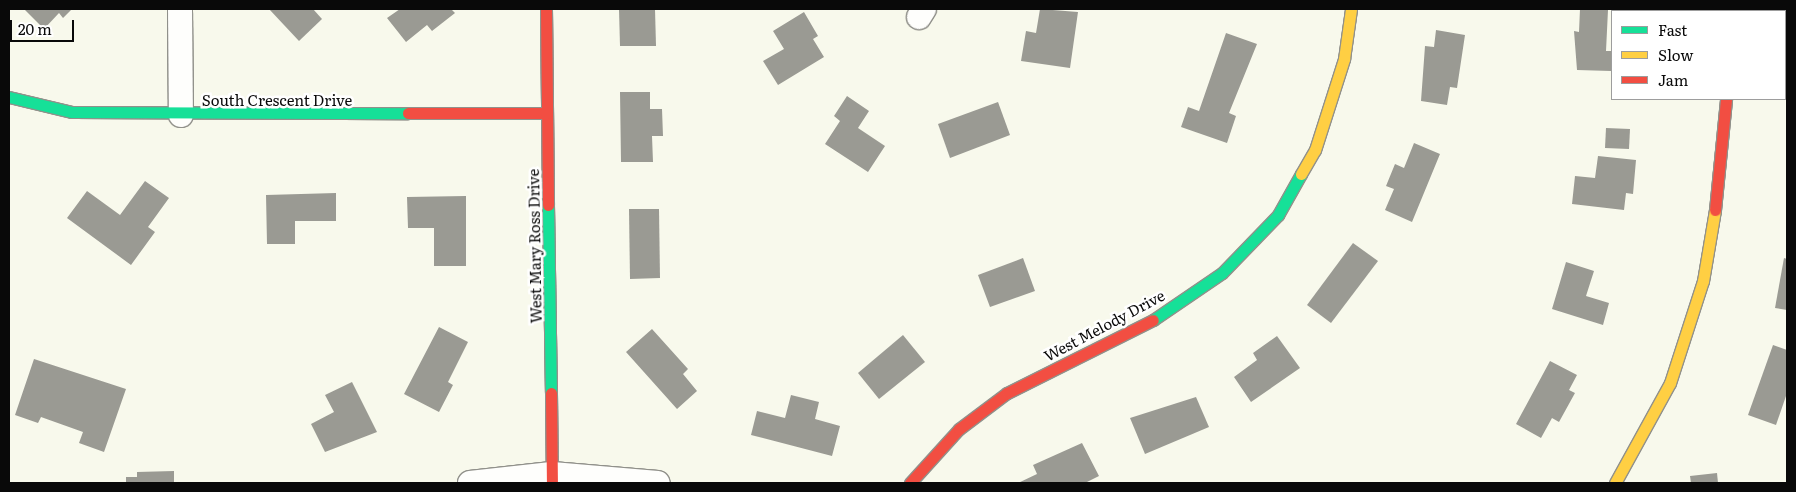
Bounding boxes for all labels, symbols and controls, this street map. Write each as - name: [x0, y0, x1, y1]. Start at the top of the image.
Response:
- scale bar: [12, 10, 76, 42]
- legend: [1611, 10, 1786, 100]
- text: 20 m: [18, 17, 52, 40]
- text: Fast: [1658, 18, 1687, 41]
- text: Slow: [1658, 43, 1693, 66]
- text: Jam: [1658, 68, 1688, 91]
- street label: South Crescent Drive: [202, 91, 352, 109]
- street label: West Mary Ross Drive: [524, 169, 544, 323]
- street label: West Melody Drive: [1041, 286, 1167, 364]

